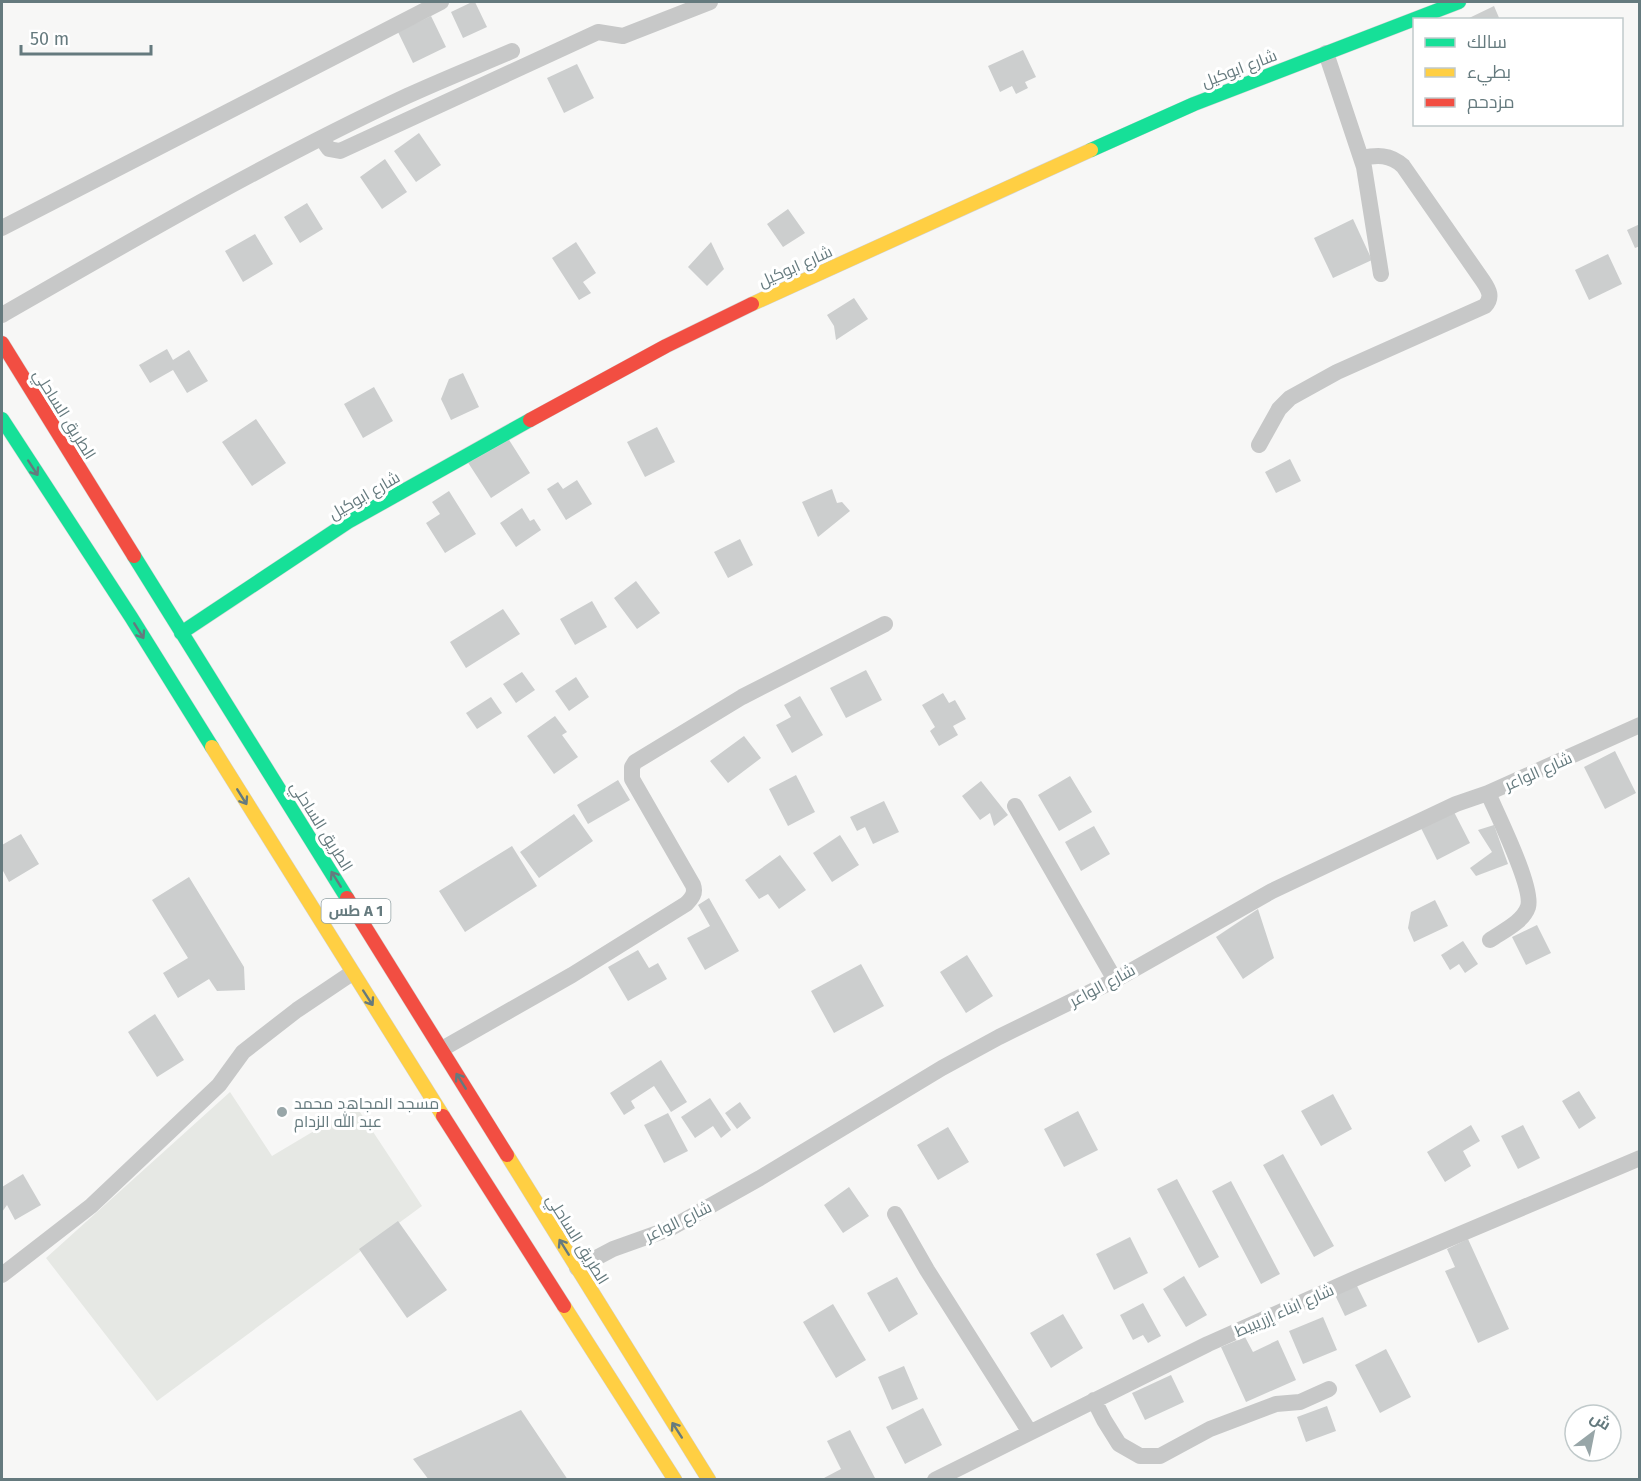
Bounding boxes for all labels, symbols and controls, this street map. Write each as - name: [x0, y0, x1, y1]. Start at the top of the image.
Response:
- scale bar: [21, 18, 152, 56]
- legend: [1413, 18, 1623, 126]
- text: 50 m: [30, 28, 69, 50]
- text: سالك: [1467, 31, 1507, 53]
- street label: شارع ابوكيل: [1199, 45, 1280, 93]
- text: بطيء: [1467, 61, 1511, 86]
- text: مزدحم: [1467, 91, 1515, 114]
- street label: شارع ابوكيل: [755, 242, 836, 293]
- street label: الطريق الساحلي: [26, 366, 100, 465]
- one-way arrow: [27, 459, 40, 476]
- street label: شارع ابوكيل: [325, 467, 404, 525]
- one-way arrow: [134, 622, 146, 639]
- street label: شارع الواعر: [1501, 748, 1576, 797]
- street label: الطريق الساحلي: [283, 778, 357, 877]
- one-way arrow: [237, 788, 249, 805]
- one-way arrow: [329, 871, 341, 888]
- road number: طس A 1: [322, 899, 391, 923]
- street label: شارع الواعر: [1065, 960, 1139, 1013]
- one-way arrow: [362, 989, 374, 1006]
- one-way arrow: [455, 1073, 467, 1090]
- place label: مسجد المجاهد محمد عبد الله الزدام: [294, 1094, 439, 1133]
- marker: مسجد المجاهد محمد عبد الله الزدام: [275, 1105, 289, 1119]
- street label: الطريق الساحلي: [539, 1191, 613, 1290]
- street label: شارع الواعر: [641, 1197, 716, 1248]
- one-way arrow: [557, 1238, 570, 1255]
- street label: شارع ابناء إزريبيط: [1232, 1280, 1338, 1343]
- north arrow: [1563, 1403, 1623, 1463]
- text: ش: [1587, 1407, 1614, 1434]
- one-way arrow: [671, 1422, 683, 1439]

